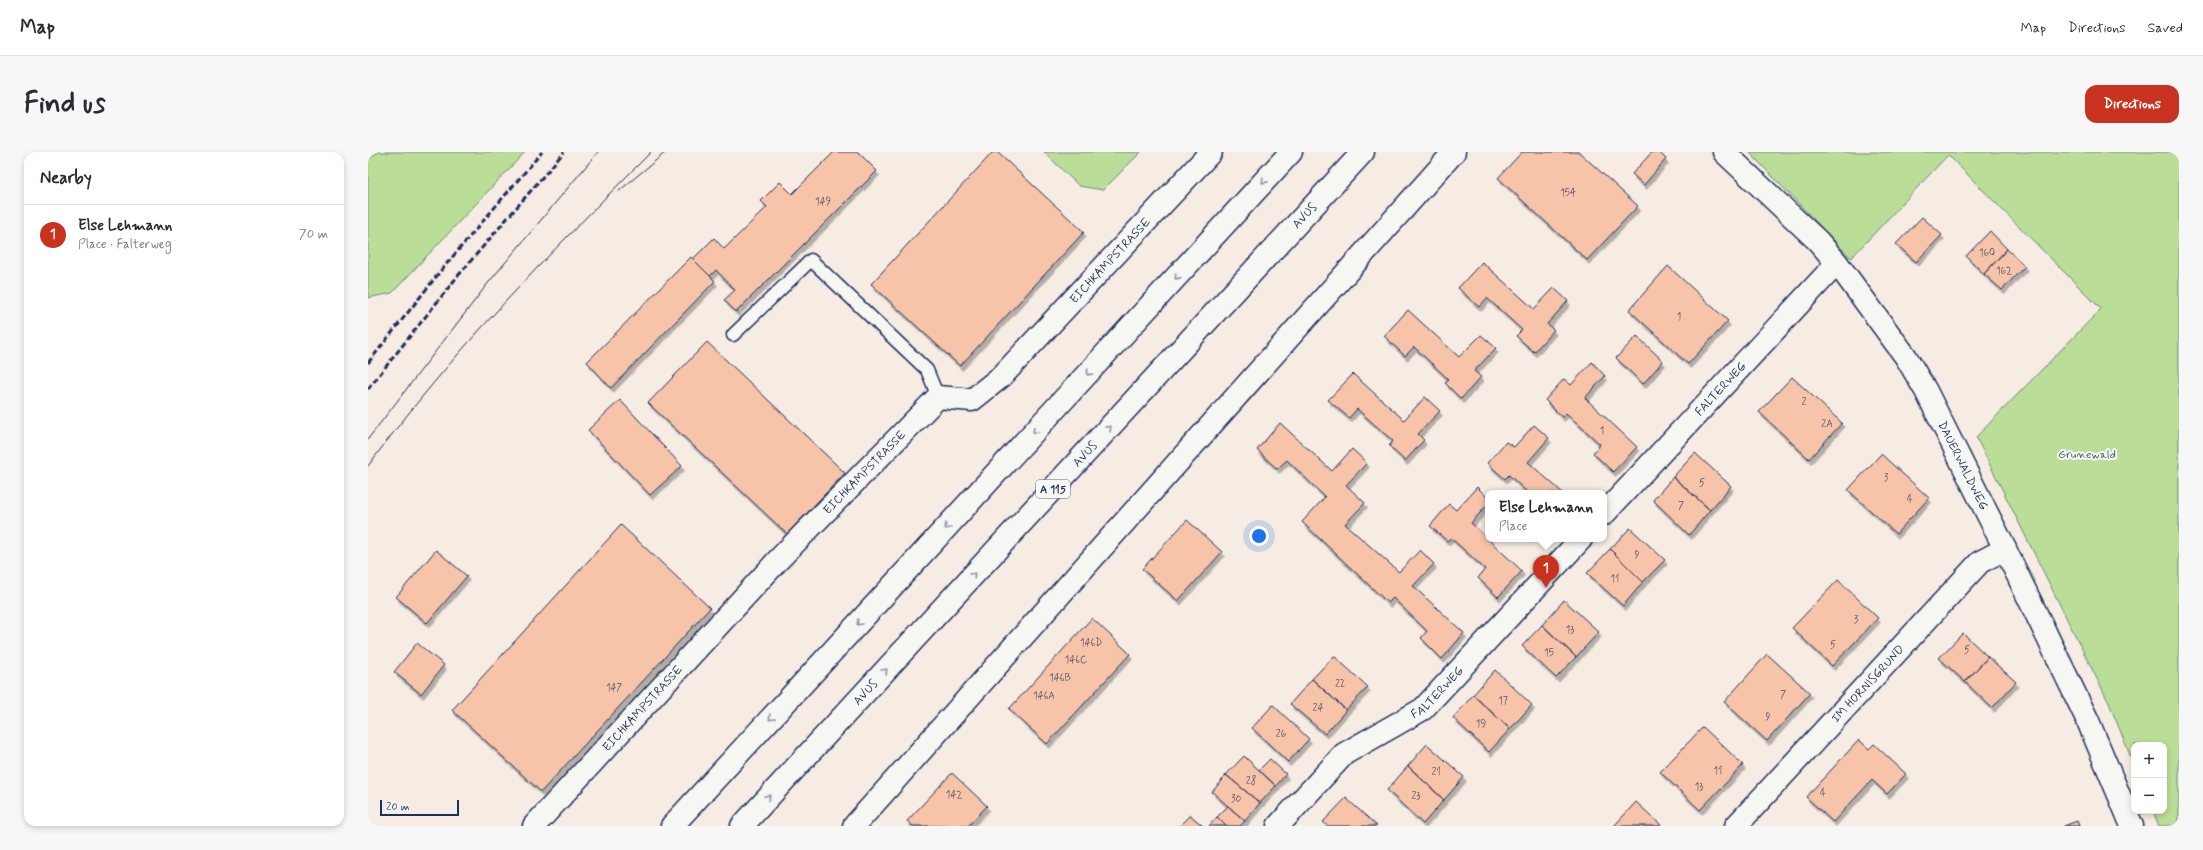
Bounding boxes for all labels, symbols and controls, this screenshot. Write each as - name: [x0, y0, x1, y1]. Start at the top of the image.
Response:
- text: Map: [20, 15, 55, 40]
- text: Map: [2020, 19, 2046, 37]
- text: Directions: [2068, 19, 2126, 37]
- text: Saved: [2148, 19, 2183, 37]
- button: Directions: [2085, 85, 2179, 123]
- text: Find us: [24, 86, 105, 123]
- text: Nearby: [40, 167, 92, 189]
- one-way arrow: [1262, 176, 1269, 184]
- house number: 154: [1560, 187, 1576, 200]
- house number: 149: [815, 196, 831, 209]
- street label: AVUS: [1289, 200, 1321, 233]
- street label: EICHKAMPSTRASSE: [1067, 214, 1155, 307]
- text: Else Lehmann: [78, 216, 172, 236]
- text: 1: [50, 226, 56, 243]
- text: 70 m: [299, 226, 328, 243]
- text: Place · Falterweg: [78, 236, 172, 253]
- house number: 160: [1979, 247, 1995, 260]
- house number: 162: [1996, 265, 2012, 278]
- one-way arrow: [1174, 272, 1181, 280]
- house number: 1: [1677, 311, 1681, 324]
- street label: FALTERWEG: [1692, 359, 1750, 420]
- one-way arrow: [1086, 368, 1094, 376]
- house number: 2: [1802, 396, 1807, 409]
- house number: 2A: [1821, 418, 1833, 431]
- street label: DAUERWALDWEG: [1933, 419, 1991, 513]
- one-way arrow: [1104, 425, 1111, 433]
- house number: 1: [1600, 425, 1604, 438]
- one-way arrow: [1033, 426, 1040, 434]
- street label: EICHKAMPSTRASSE: [820, 427, 910, 518]
- street label: AVUS: [1070, 438, 1101, 471]
- park label: Grunewald: [2058, 447, 2116, 463]
- house number: 3: [1884, 472, 1889, 485]
- house number: 5: [1699, 477, 1705, 490]
- road number: A 115: [1036, 480, 1070, 498]
- popup: [1485, 490, 1607, 542]
- house number: 4: [1907, 493, 1913, 506]
- text: Else Lehmann: [1499, 498, 1593, 518]
- house number: 7: [1678, 500, 1684, 513]
- text: Place: [1499, 518, 1527, 535]
- one-way arrow: [945, 522, 952, 530]
- your location: [1249, 526, 1269, 546]
- house number: 9: [1635, 549, 1640, 562]
- pin: 1: [1533, 555, 1559, 588]
- one-way arrow: [968, 572, 976, 580]
- house number: 11: [1611, 573, 1619, 586]
- house number: 3: [1854, 614, 1859, 627]
- one-way arrow: [857, 618, 864, 625]
- house number: 13: [1566, 624, 1574, 637]
- house number: 146D: [1080, 637, 1102, 650]
- house number: 5: [1830, 639, 1836, 652]
- street label: IM HORNISGRUND: [1828, 642, 1908, 727]
- house number: 5: [1964, 644, 1970, 657]
- house number: 15: [1544, 647, 1554, 660]
- house number: 146C: [1065, 654, 1087, 667]
- street label: EICHKAMPSTRASSE: [599, 662, 687, 755]
- street label: FALTERWEG: [1408, 663, 1467, 723]
- one-way arrow: [880, 668, 888, 676]
- house number: 146B: [1049, 672, 1071, 685]
- street label: AVUS: [850, 677, 882, 709]
- house number: 22: [1335, 678, 1345, 691]
- house number: 147: [606, 682, 622, 695]
- house number: 7: [1780, 689, 1786, 702]
- house number: 146A: [1033, 690, 1055, 703]
- house number: 17: [1498, 695, 1508, 708]
- house number: 24: [1313, 702, 1323, 715]
- house number: 9: [1766, 711, 1771, 724]
- one-way arrow: [768, 713, 776, 721]
- house number: 19: [1476, 718, 1486, 731]
- house number: 26: [1276, 728, 1287, 741]
- map controls: [2131, 742, 2167, 814]
- button: +: [2131, 742, 2167, 778]
- house number: 11: [1714, 765, 1722, 778]
- house number: 21: [1431, 766, 1441, 779]
- house number: 28: [1246, 774, 1256, 788]
- button: −: [2131, 778, 2167, 814]
- house number: 13: [1695, 781, 1703, 794]
- house number: 4: [1820, 787, 1826, 800]
- house number: 142: [946, 789, 962, 802]
- house number: 23: [1411, 790, 1421, 803]
- house number: 30: [1231, 793, 1241, 806]
- one-way arrow: [764, 794, 771, 802]
- scale bar: [380, 798, 459, 817]
- text: 20 m: [386, 800, 409, 814]

